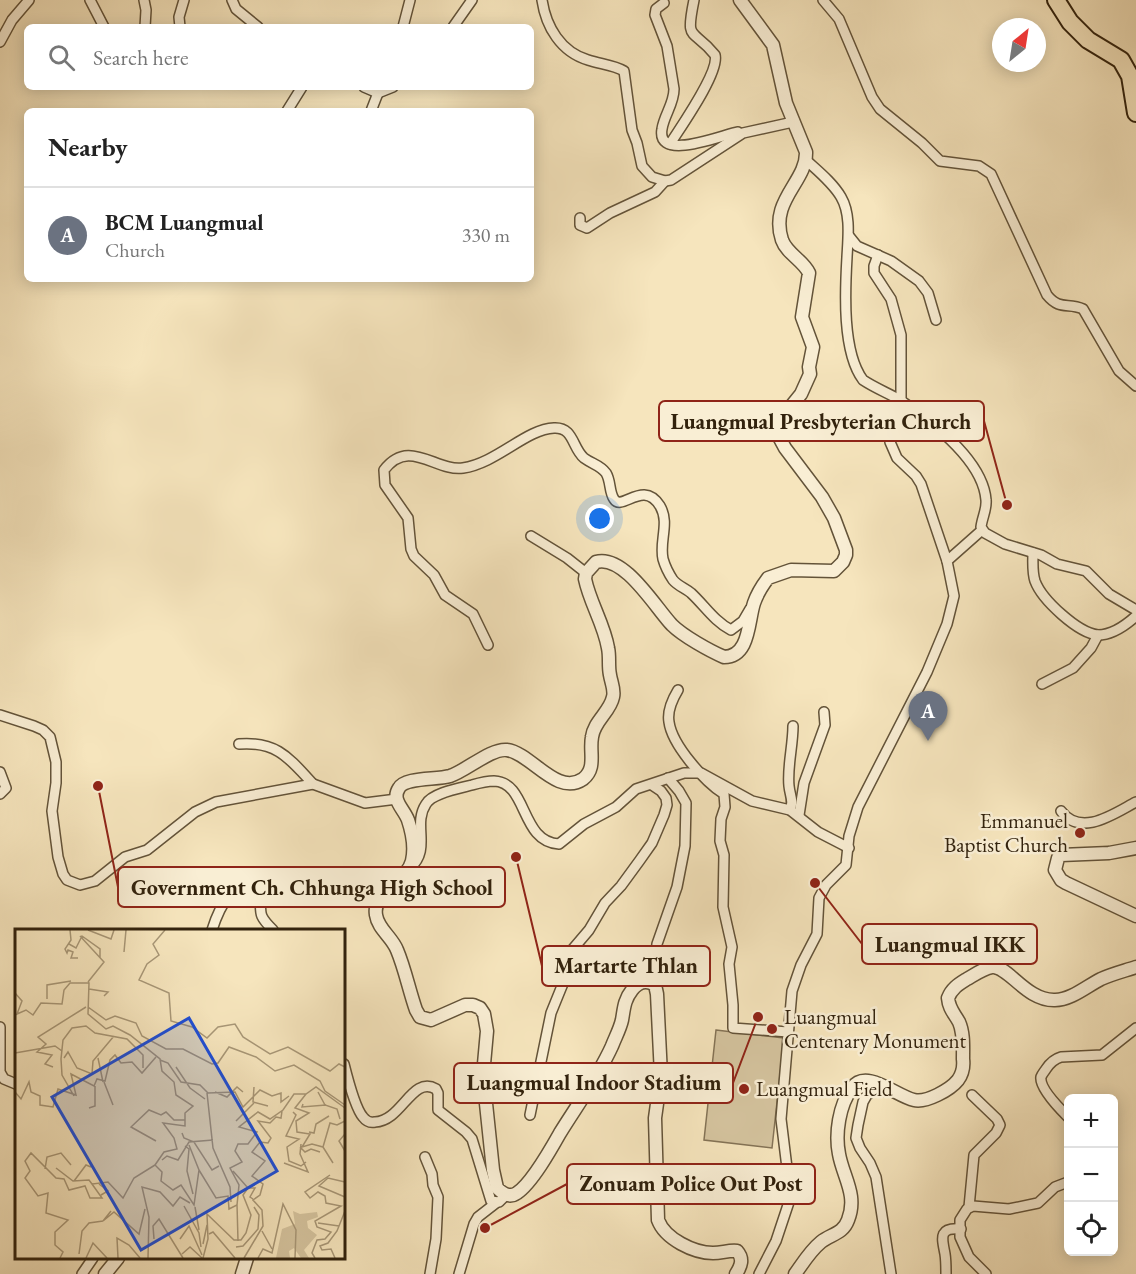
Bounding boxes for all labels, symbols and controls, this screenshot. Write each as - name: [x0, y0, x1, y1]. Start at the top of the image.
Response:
- north arrow: [992, 18, 1046, 72]
- search box: [24, 24, 534, 90]
- icon: search: [45, 41, 78, 74]
- text: Search here: [93, 43, 188, 72]
- text: Nearby: [48, 130, 128, 164]
- text: BCM Luangmual: [105, 208, 264, 237]
- text: A: [60, 222, 75, 248]
- text: 330 m: [462, 222, 510, 248]
- text: Church: [105, 237, 165, 263]
- callout: Luangmual Presbyterian Church: [659, 401, 984, 441]
- text: Luangmual Presbyterian Church: [671, 407, 971, 436]
- your location: [585, 504, 614, 533]
- pin: A: [908, 692, 948, 741]
- place label: Emmanuel Baptist Church: [944, 807, 1068, 858]
- marker: Emmanuel Baptist Church: [1073, 826, 1087, 840]
- callout: Government Ch. Chhunga High School: [118, 867, 505, 907]
- text: Government Ch. Chhunga High School: [131, 873, 493, 902]
- callout: Luangmual IKK: [862, 924, 1037, 964]
- inset map: [15, 929, 345, 1259]
- text: Luangmual IKK: [875, 930, 1026, 959]
- callout: Martarte Thlan: [542, 946, 710, 986]
- text: Martarte Thlan: [554, 951, 699, 980]
- place label: Luangmual Centenary Monument: [784, 1003, 967, 1054]
- marker: Luangmual Centenary Monument: [765, 1022, 779, 1036]
- callout: Luangmual Indoor Stadium: [454, 1063, 733, 1103]
- text: Luangmual Indoor Stadium: [466, 1068, 722, 1097]
- place label: Luangmual Field: [756, 1075, 893, 1102]
- marker: Luangmual Field: [737, 1082, 751, 1096]
- map controls: [1064, 1094, 1118, 1256]
- button: +: [1064, 1094, 1118, 1148]
- button: −: [1064, 1148, 1118, 1202]
- callout: Zonuam Police Out Post: [567, 1164, 815, 1204]
- text: Zonuam Police Out Post: [579, 1169, 803, 1198]
- button: locate: [1064, 1202, 1118, 1256]

